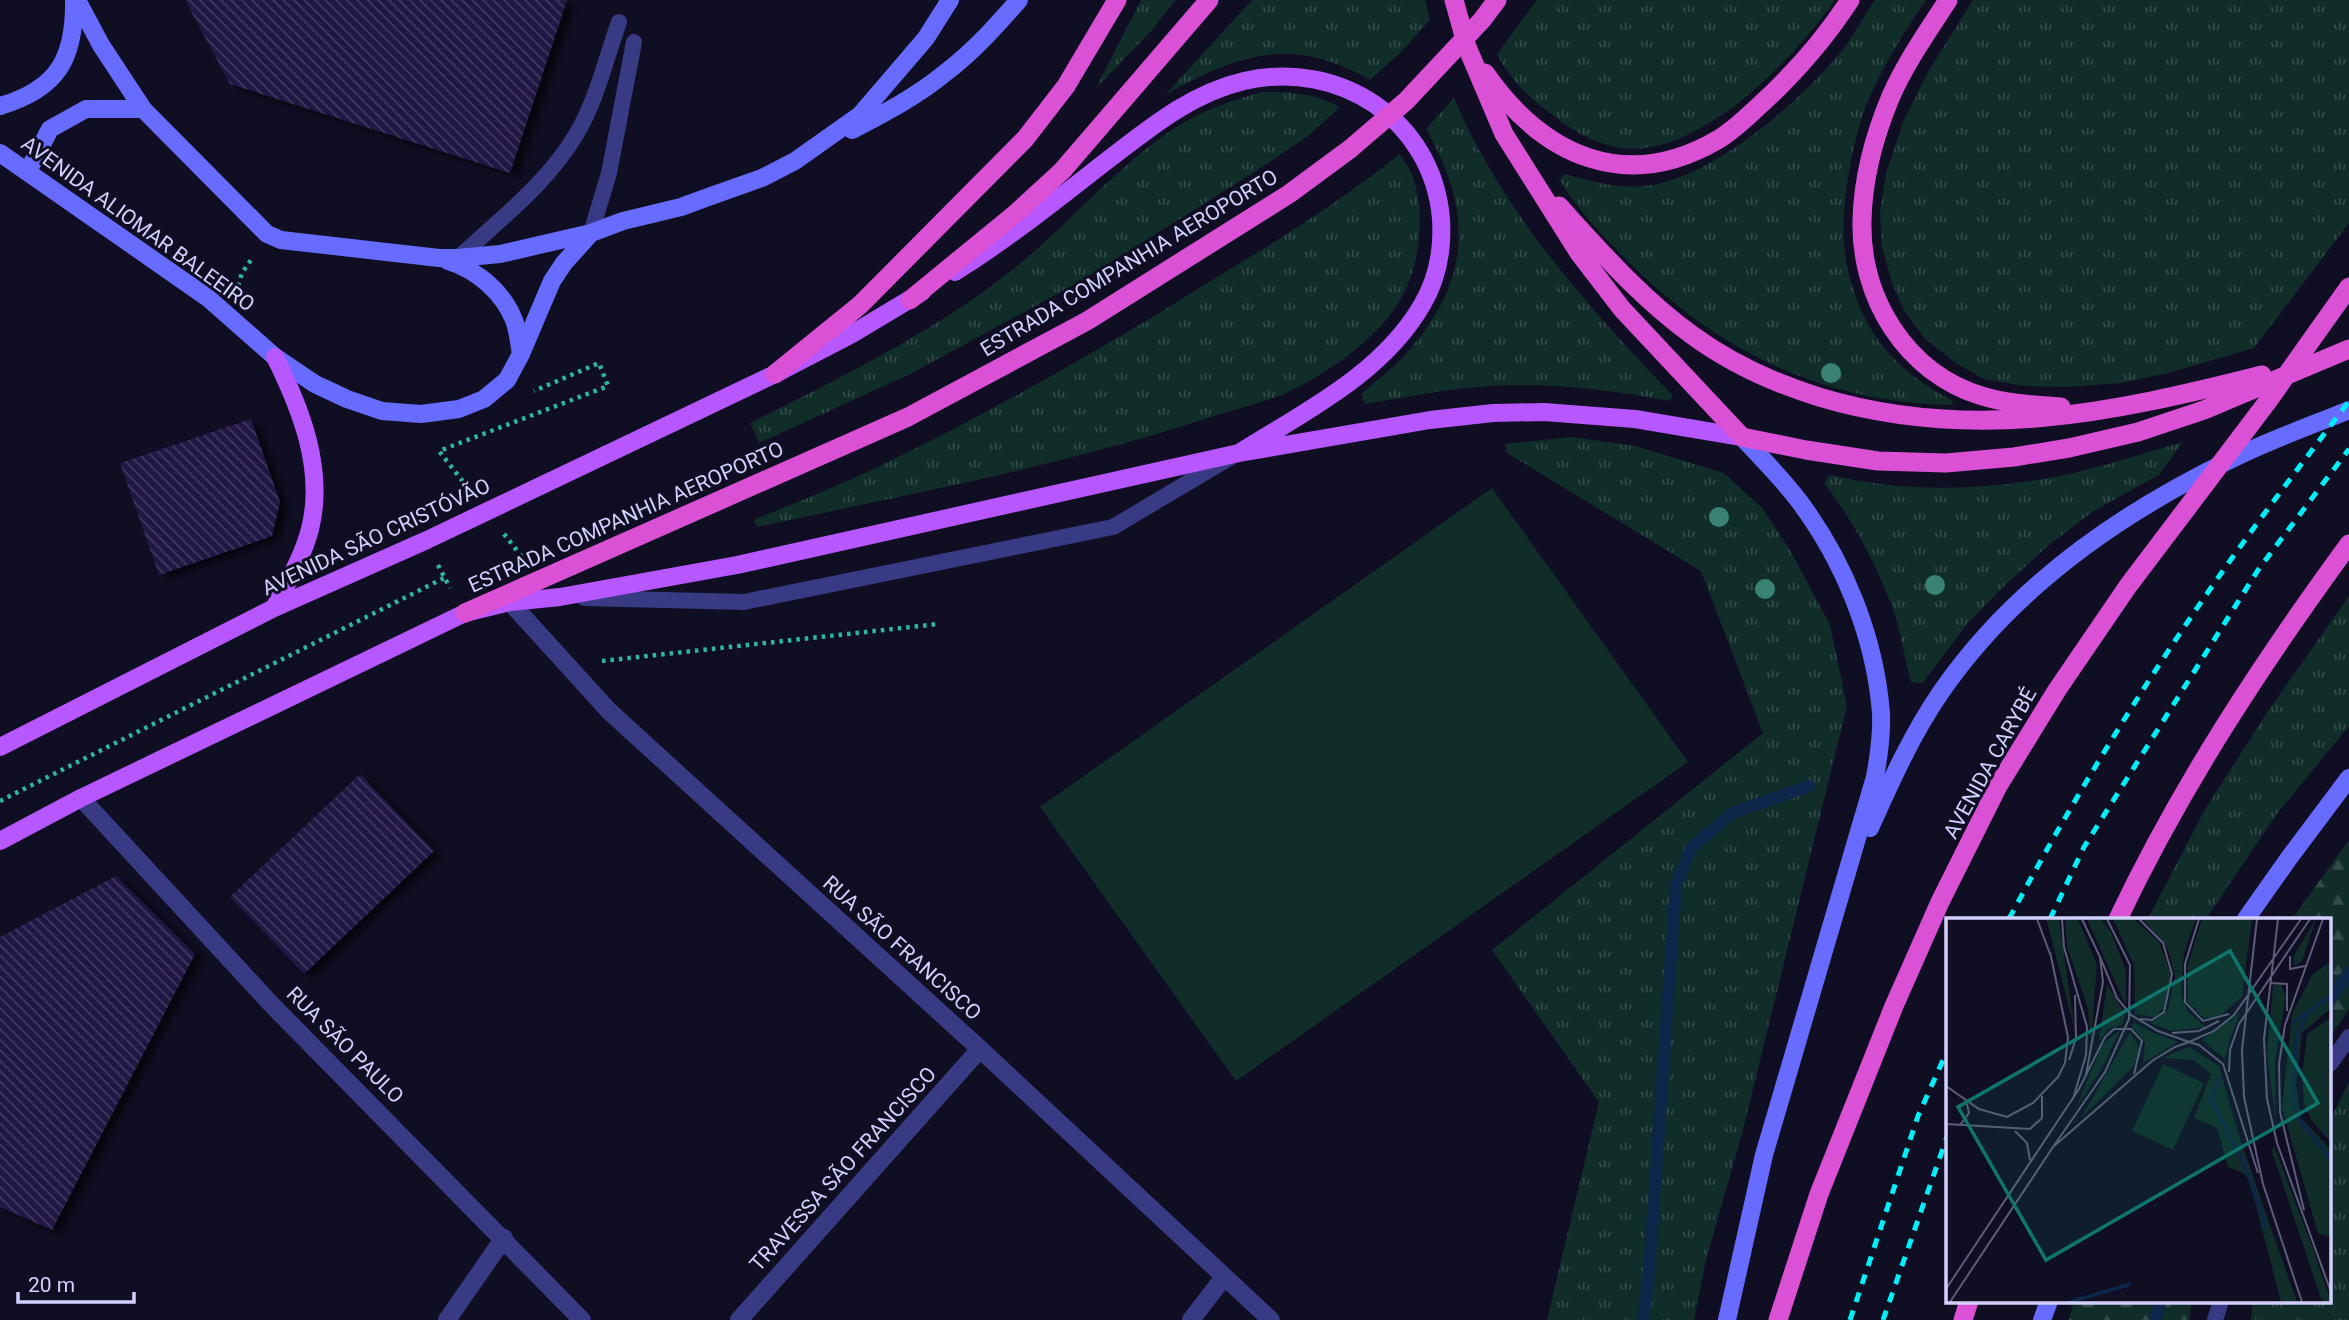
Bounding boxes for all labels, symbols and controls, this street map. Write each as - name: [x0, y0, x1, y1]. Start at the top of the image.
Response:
- street label: AVENIDA ALIOMAR BALEEIRO: [17, 131, 259, 317]
- street label: ESTRADA COMPANHIA AEROPORTO: [976, 165, 1282, 361]
- street label: ESTRADA COMPANHIA AEROPORTO: [465, 436, 787, 598]
- street label: AVENIDA SÃO CRISTÓVÃO: [258, 474, 494, 600]
- street label: AVENIDA CARYBÉ: [1939, 683, 2041, 843]
- street label: RUA SÃO FRANCISCO: [818, 871, 986, 1025]
- inset map: [1946, 918, 2332, 1302]
- street label: RUA SÃO PAULO: [282, 982, 408, 1108]
- street label: TRAVESSA SÃO FRANCISCO: [745, 1062, 941, 1276]
- scale bar: [18, 1260, 133, 1304]
- text: 20 m: [28, 1273, 75, 1297]

